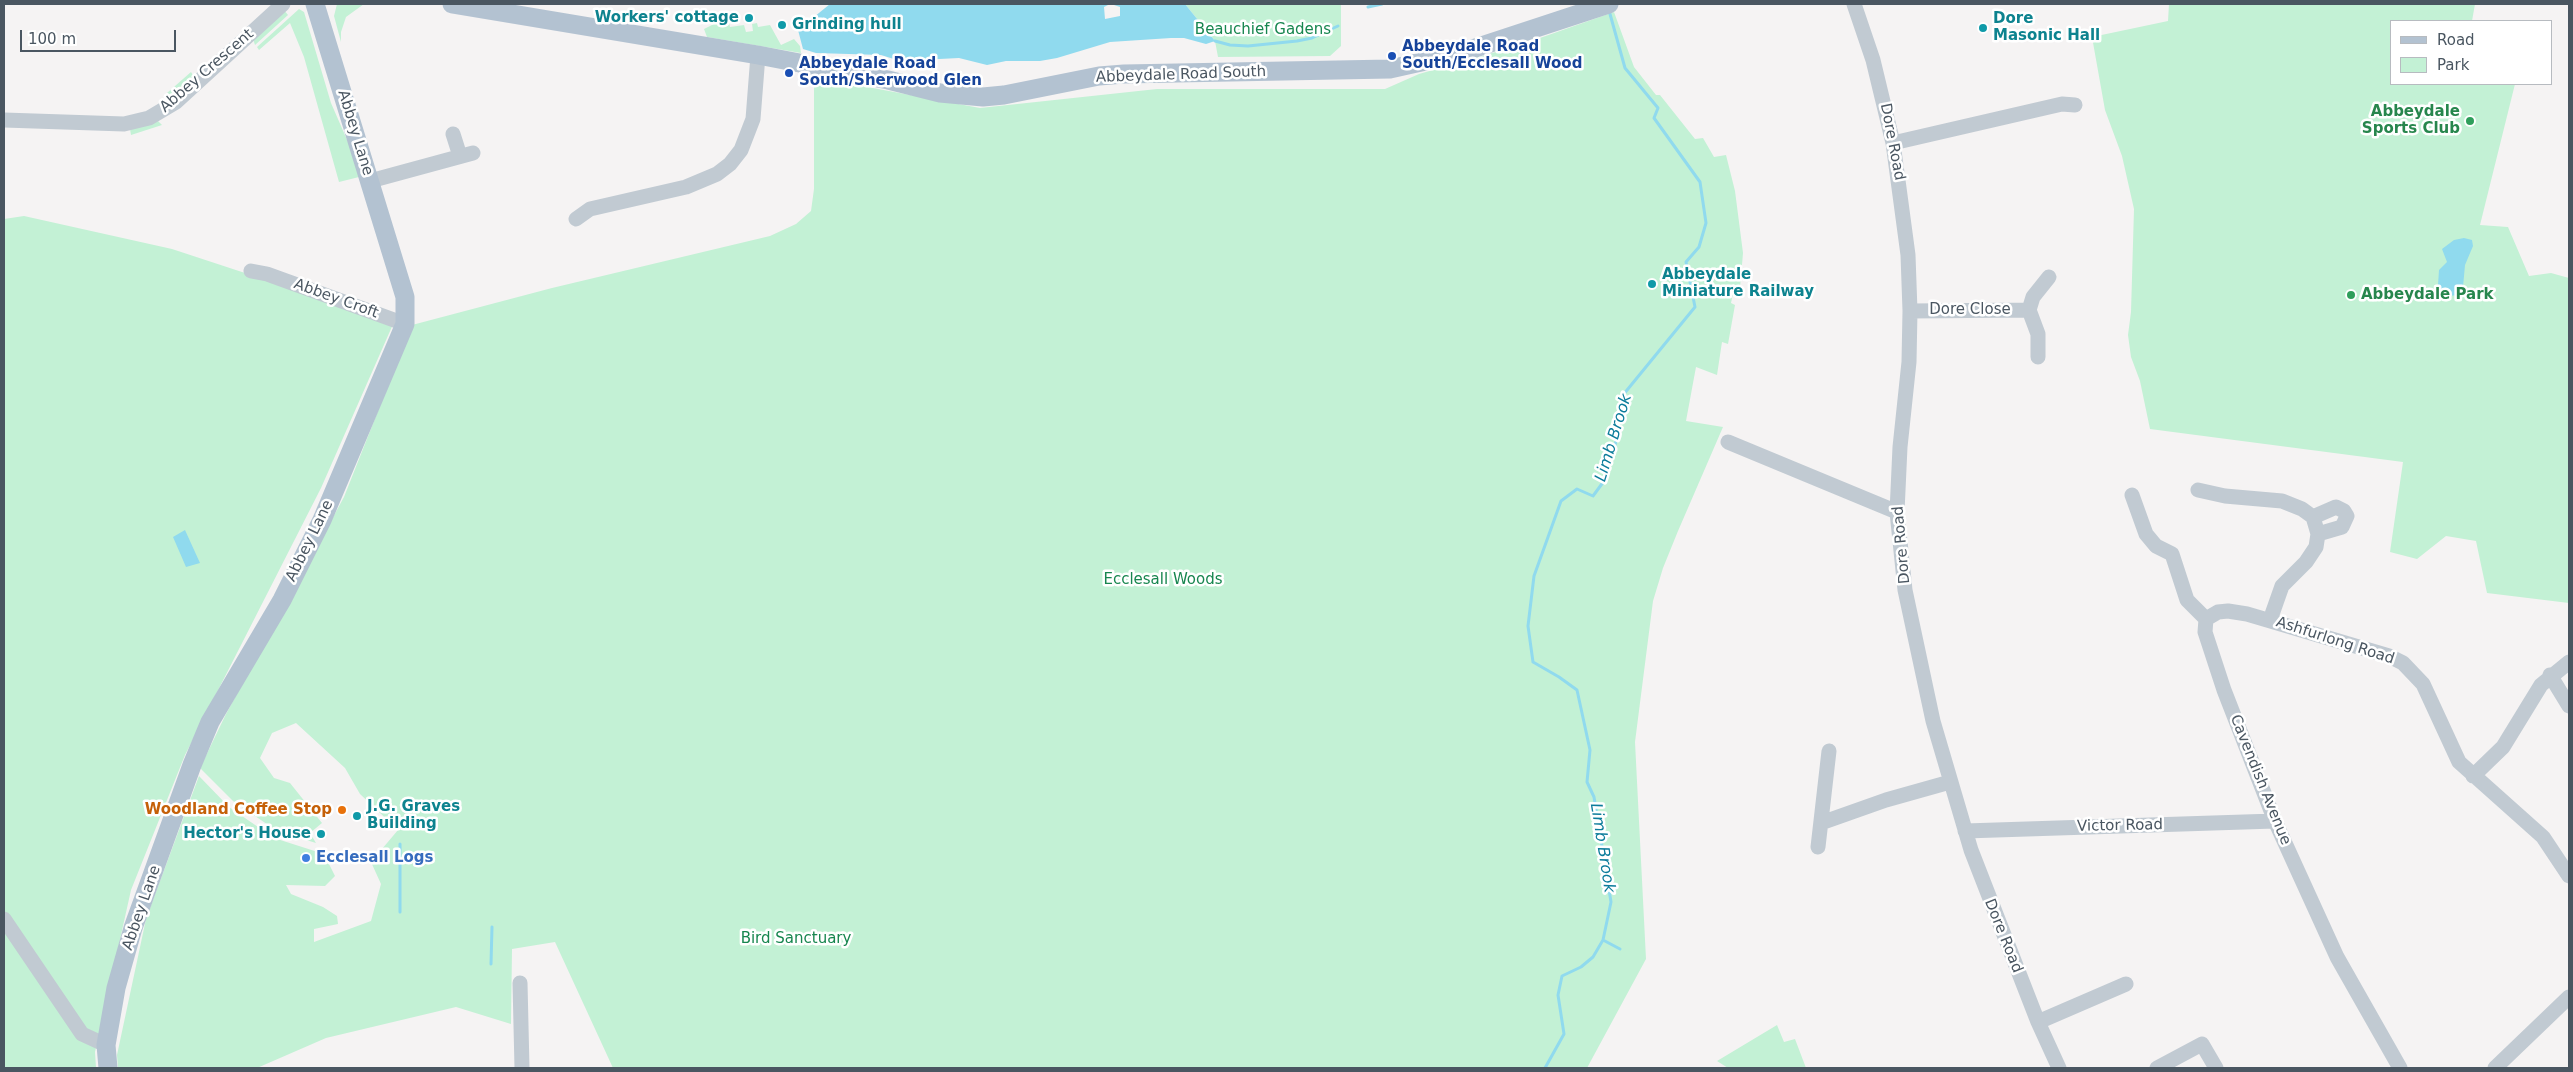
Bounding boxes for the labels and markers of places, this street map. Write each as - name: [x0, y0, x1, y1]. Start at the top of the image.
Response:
- place label: Workers' cottage: [595, 9, 739, 27]
- place label: Dore Masonic Hall: [1993, 10, 2100, 45]
- marker: Workers' cottage: [743, 12, 755, 24]
- place label: Grinding hull: [792, 16, 902, 34]
- marker: Grinding hull: [776, 19, 788, 31]
- marker: Dore Masonic Hall: [1977, 22, 1989, 34]
- place label: Abbeydale Road South/Ecclesall Wood: [1402, 38, 1582, 73]
- marker: Abbeydale Road South/Ecclesall Wood: [1386, 50, 1398, 62]
- place label: Abbeydale Road South/Sherwood Glen: [799, 55, 982, 90]
- marker: Abbeydale Road South/Sherwood Glen: [783, 67, 795, 79]
- place label: Abbeydale Sports Club: [2362, 103, 2460, 138]
- marker: Abbeydale Sports Club: [2464, 115, 2476, 127]
- place label: Abbeydale Miniature Railway: [1662, 266, 1814, 301]
- marker: Abbeydale Miniature Railway: [1646, 278, 1658, 290]
- place label: Abbeydale Park: [2361, 286, 2494, 304]
- marker: Abbeydale Park: [2345, 289, 2357, 301]
- place label: J.G. Graves Building: [367, 798, 460, 833]
- place label: Woodland Coffee Stop: [145, 801, 332, 819]
- marker: Woodland Coffee Stop: [336, 804, 348, 816]
- marker: J.G. Graves Building: [351, 810, 363, 822]
- place label: Hector's House: [183, 825, 311, 843]
- marker: Hector's House: [315, 828, 327, 840]
- place label: Ecclesall Logs: [316, 849, 433, 867]
- marker: Ecclesall Logs: [300, 852, 312, 864]

